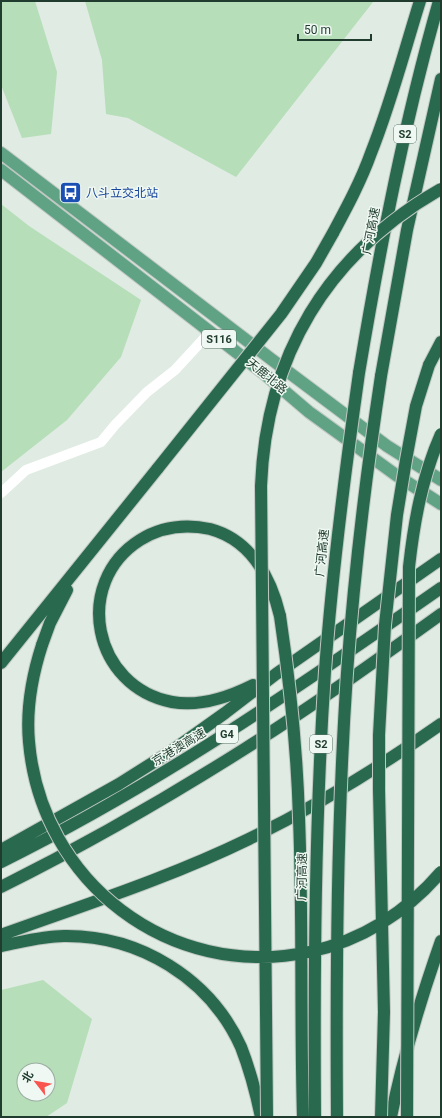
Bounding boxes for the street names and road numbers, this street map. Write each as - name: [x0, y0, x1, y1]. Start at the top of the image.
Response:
- road number: S2: [394, 125, 416, 143]
- street label: 广河高速: [360, 206, 382, 256]
- road number: S116: [202, 330, 236, 348]
- street label: 天鹿北路: [244, 355, 290, 397]
- street label: 广河高速: [313, 528, 331, 578]
- road number: G4: [216, 725, 238, 743]
- street label: 京港澳高速: [150, 726, 208, 768]
- road number: S2: [310, 735, 332, 753]
- street label: 广河高速: [295, 853, 309, 901]

